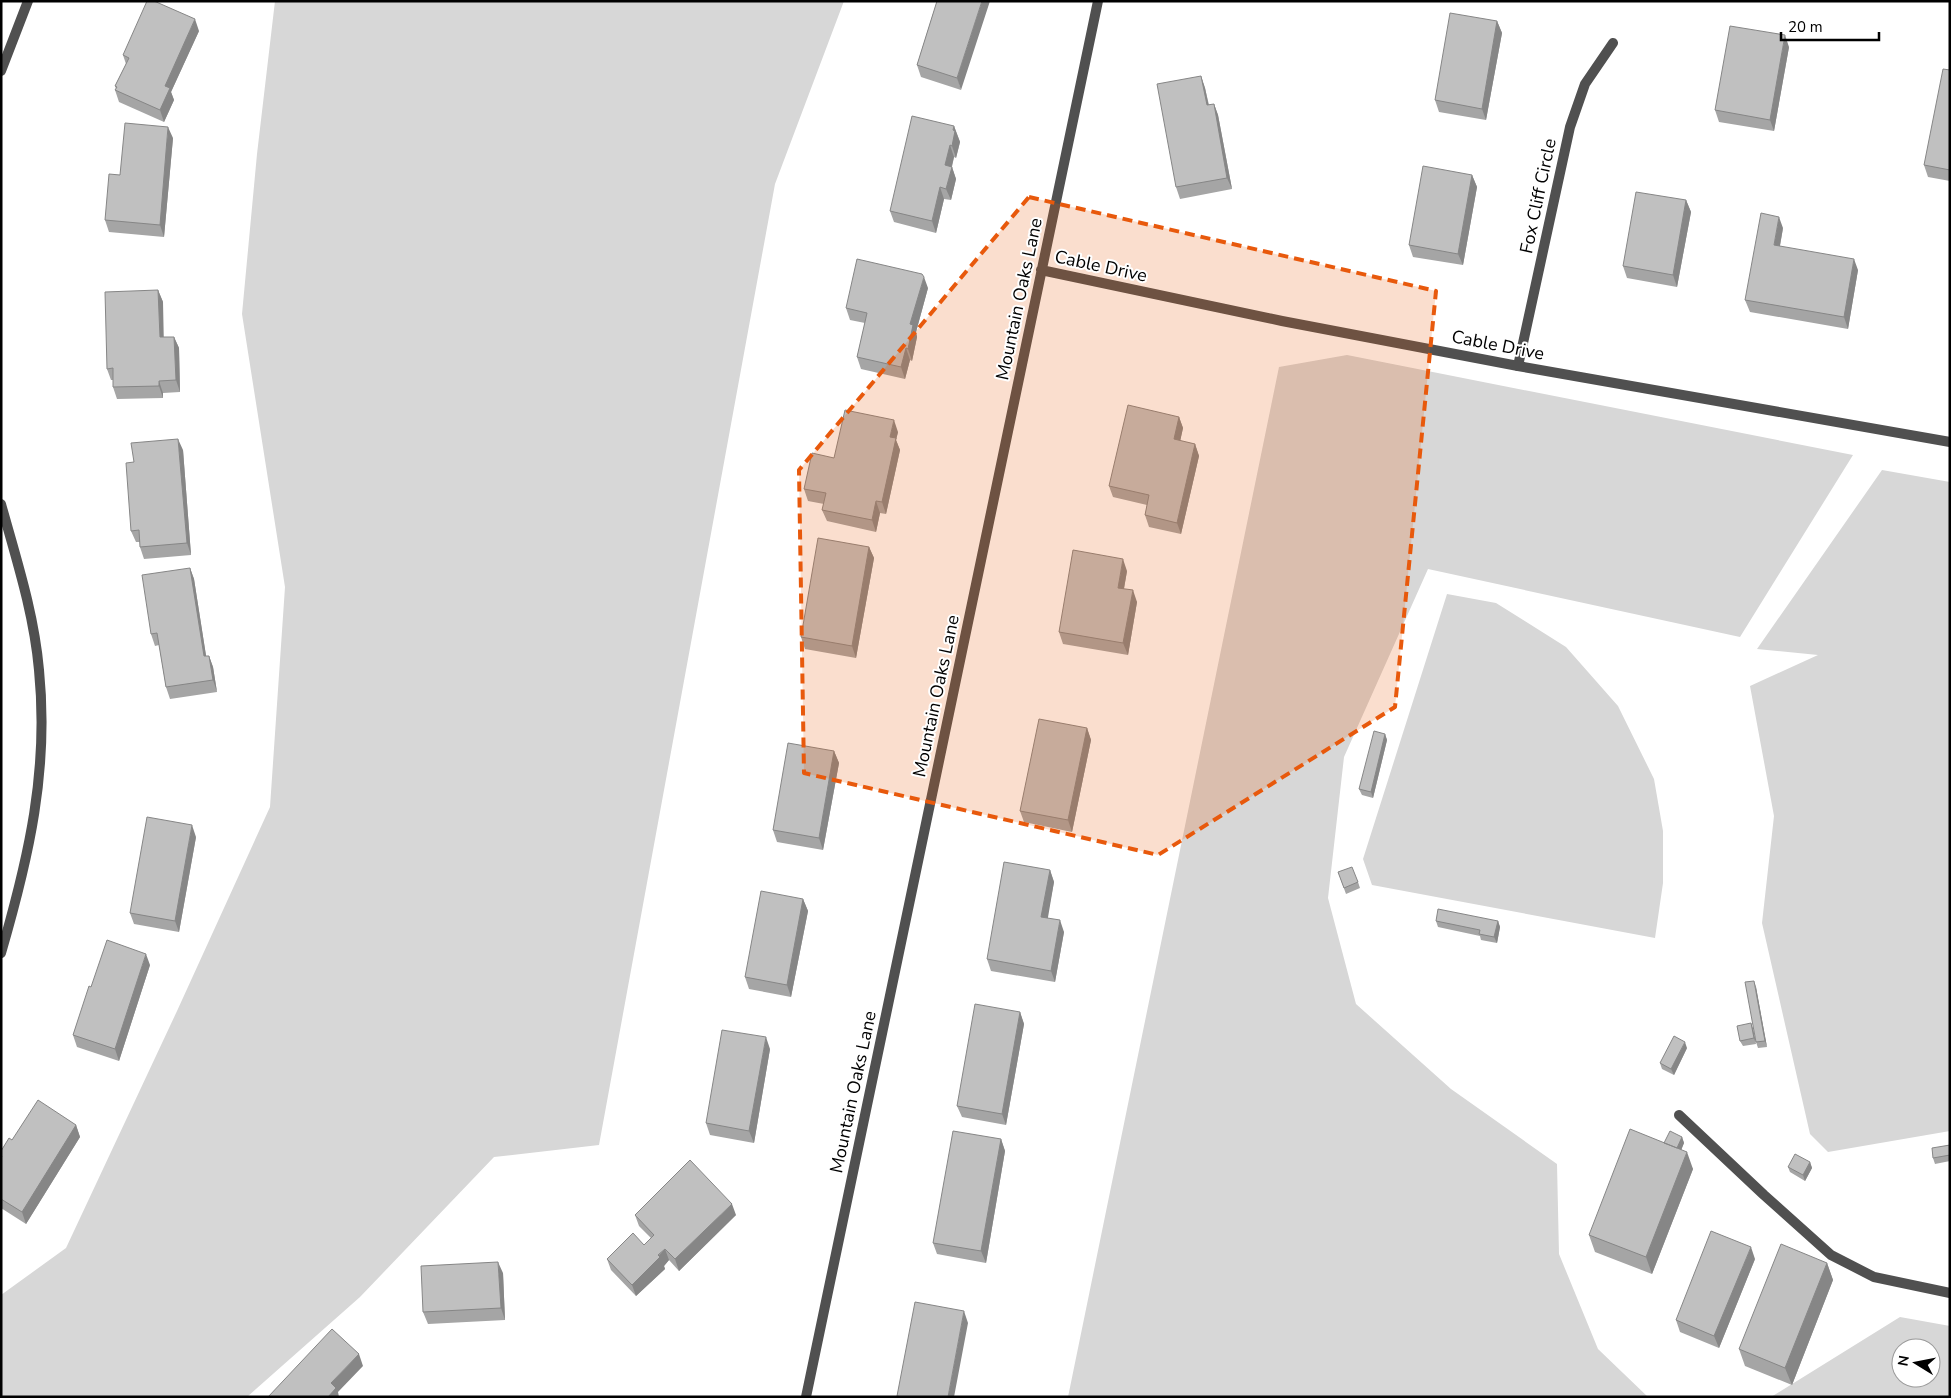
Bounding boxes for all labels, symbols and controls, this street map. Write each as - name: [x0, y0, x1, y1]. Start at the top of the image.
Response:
- scale bar: [1781, 10, 1878, 42]
- text: 20 m: [1788, 17, 1823, 37]
- street label: Fox Cliff Circle: [1514, 136, 1562, 256]
- street label: Mountain Oaks Lane: [990, 216, 1048, 382]
- street label: Cable Drive: [1053, 244, 1149, 288]
- street label: Cable Drive: [1450, 324, 1546, 366]
- street label: Mountain Oaks Lane: [907, 613, 965, 779]
- street label: Mountain Oaks Lane: [824, 1009, 882, 1175]
- north arrow: [1891, 1338, 1941, 1388]
- text: N: [1893, 1354, 1914, 1368]

